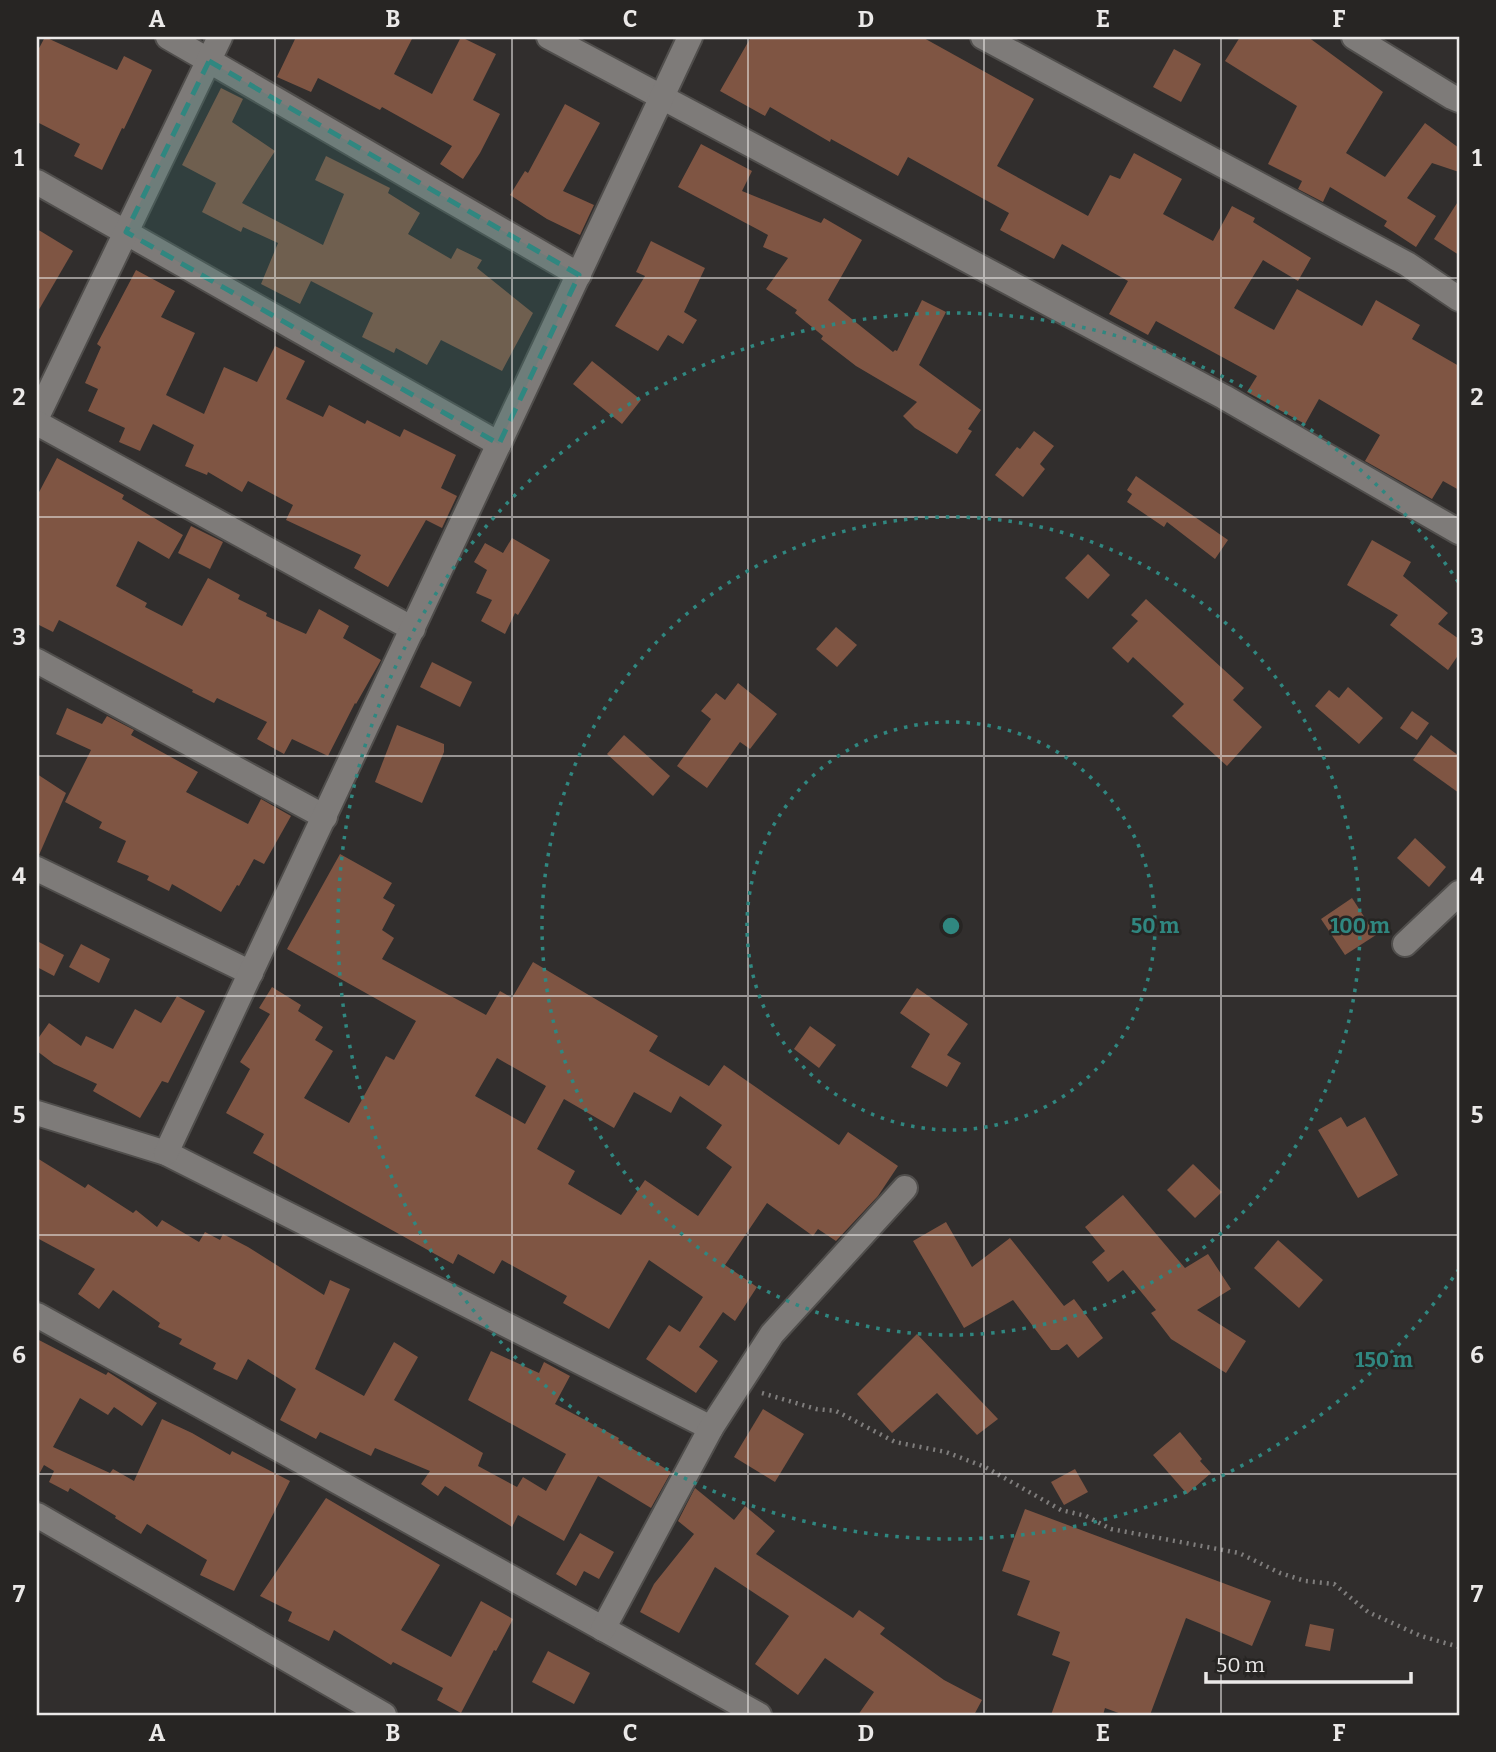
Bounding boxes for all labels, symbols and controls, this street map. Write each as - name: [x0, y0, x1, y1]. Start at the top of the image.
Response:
- text: A: [149, 5, 166, 33]
- text: B: [386, 5, 400, 33]
- text: C: [623, 5, 637, 33]
- text: D: [858, 5, 874, 33]
- text: E: [1096, 5, 1110, 33]
- text: F: [1333, 5, 1346, 33]
- text: 1: [14, 144, 24, 172]
- text: 1: [1472, 144, 1482, 172]
- text: 2: [13, 383, 26, 411]
- text: 2: [1471, 383, 1484, 411]
- text: 3: [12, 623, 26, 651]
- text: 3: [1470, 623, 1484, 651]
- text: 4: [12, 862, 26, 890]
- text: 4: [1470, 862, 1484, 890]
- text: 50 m: [1131, 913, 1179, 939]
- text: 100 m: [1330, 913, 1390, 939]
- centre of rings: [939, 914, 963, 938]
- text: 5: [13, 1101, 25, 1129]
- text: 5: [1471, 1101, 1483, 1129]
- text: 6: [12, 1341, 26, 1369]
- text: 6: [1470, 1341, 1484, 1369]
- text: 150 m: [1355, 1347, 1413, 1373]
- text: 7: [13, 1580, 26, 1608]
- text: 7: [1471, 1580, 1484, 1608]
- scale bar: [1206, 1640, 1410, 1684]
- text: 50 m: [1216, 1652, 1265, 1678]
- text: A: [149, 1719, 166, 1747]
- text: B: [386, 1719, 400, 1747]
- text: C: [623, 1719, 637, 1747]
- text: D: [858, 1719, 874, 1747]
- text: E: [1096, 1719, 1110, 1747]
- text: F: [1333, 1719, 1346, 1747]

